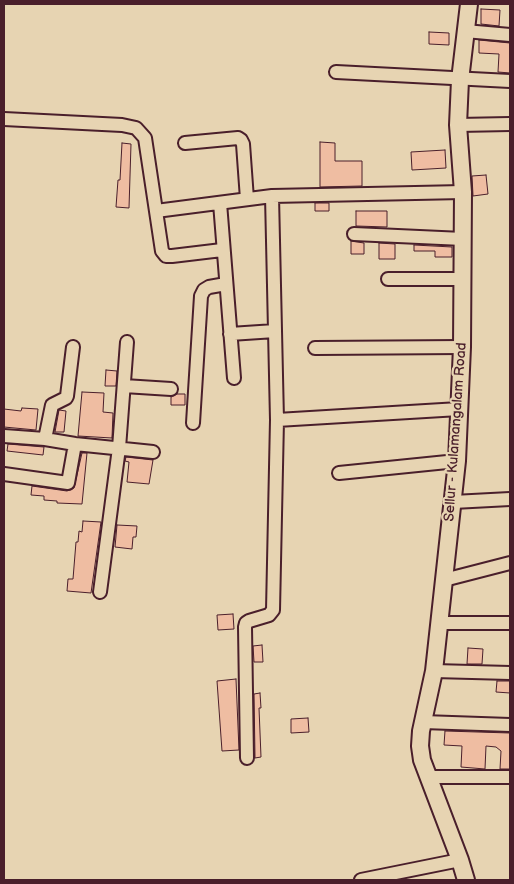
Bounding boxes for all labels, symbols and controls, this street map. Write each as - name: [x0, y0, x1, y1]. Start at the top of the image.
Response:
- street label: Sellur - Kulamangalam Road: [441, 342, 471, 522]

